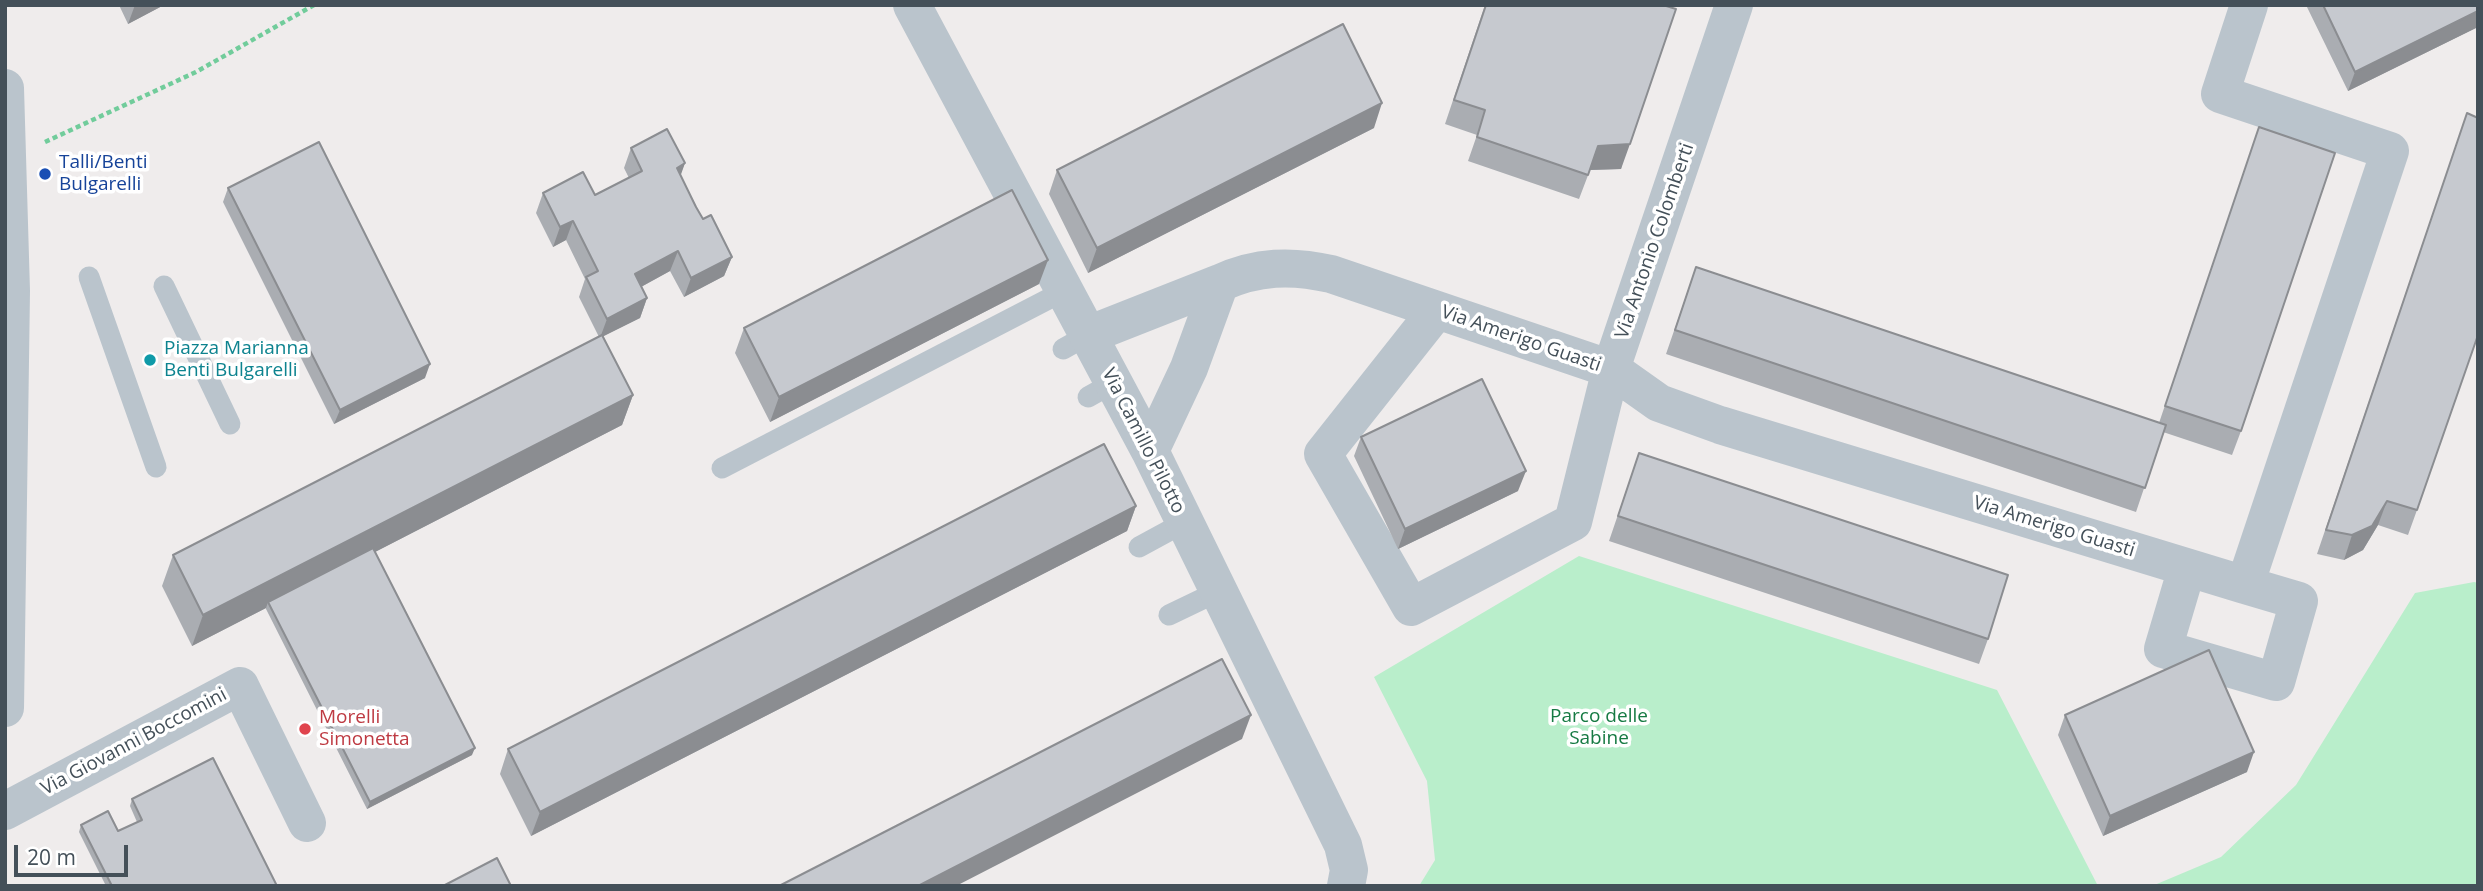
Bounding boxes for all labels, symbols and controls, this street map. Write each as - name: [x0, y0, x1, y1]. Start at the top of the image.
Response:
- street label: Via Antonio Colomberti: [1611, 140, 1699, 342]
- place label: Talli/Benti Bulgarelli: [59, 152, 148, 196]
- marker: Talli/Benti Bulgarelli: [37, 166, 53, 182]
- street label: Via Amerigo Guasti: [1438, 301, 1604, 377]
- place label: Piazza Marianna Benti Bulgarelli: [164, 338, 309, 382]
- marker: Piazza Marianna Benti Bulgarelli: [142, 352, 158, 368]
- street label: Via Camillo Pilotto: [1097, 365, 1189, 517]
- street label: Via Amerigo Guasti: [1970, 492, 2138, 562]
- street label: Via Giovanni Boccomini: [37, 683, 231, 801]
- park label: Parco delle Sabine: [1550, 706, 1648, 750]
- place label: Morelli Simonetta: [319, 707, 410, 751]
- marker: Morelli Simonetta: [297, 721, 313, 737]
- scale bar: [18, 832, 131, 876]
- text: 20 m: [27, 843, 76, 871]

